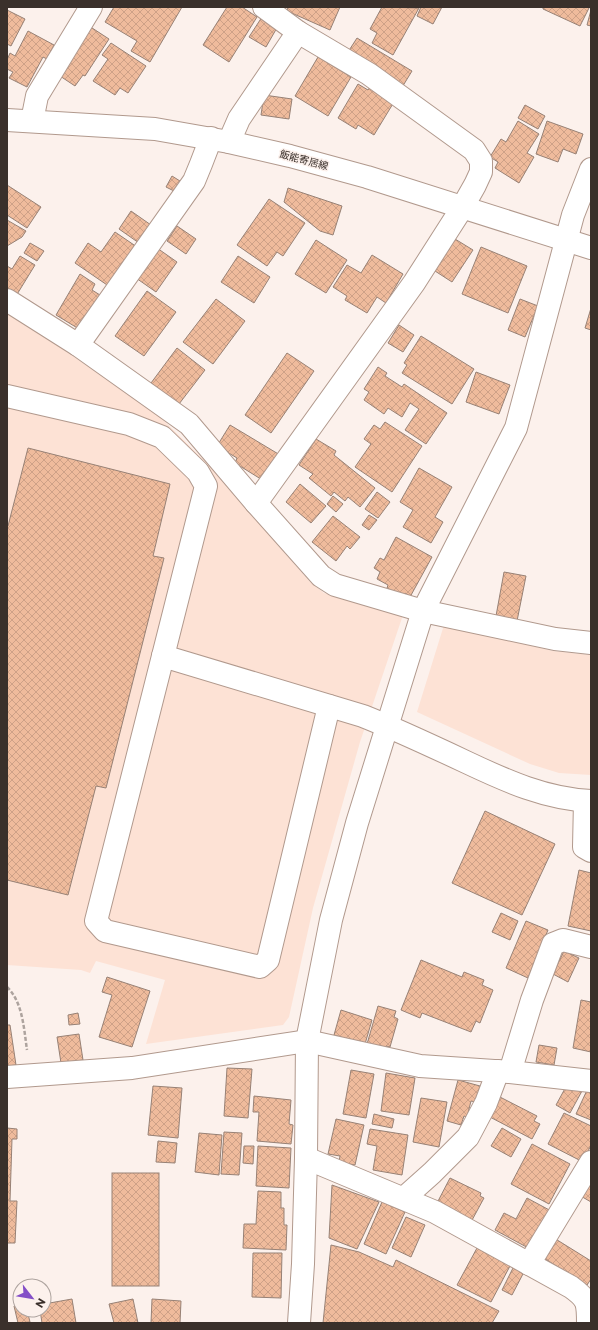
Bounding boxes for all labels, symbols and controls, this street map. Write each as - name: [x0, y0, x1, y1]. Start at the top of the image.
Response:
- street label: 飯能寄居線: [278, 147, 330, 173]
- north arrow: [12, 1278, 52, 1318]
- text: N: [32, 1296, 49, 1311]

